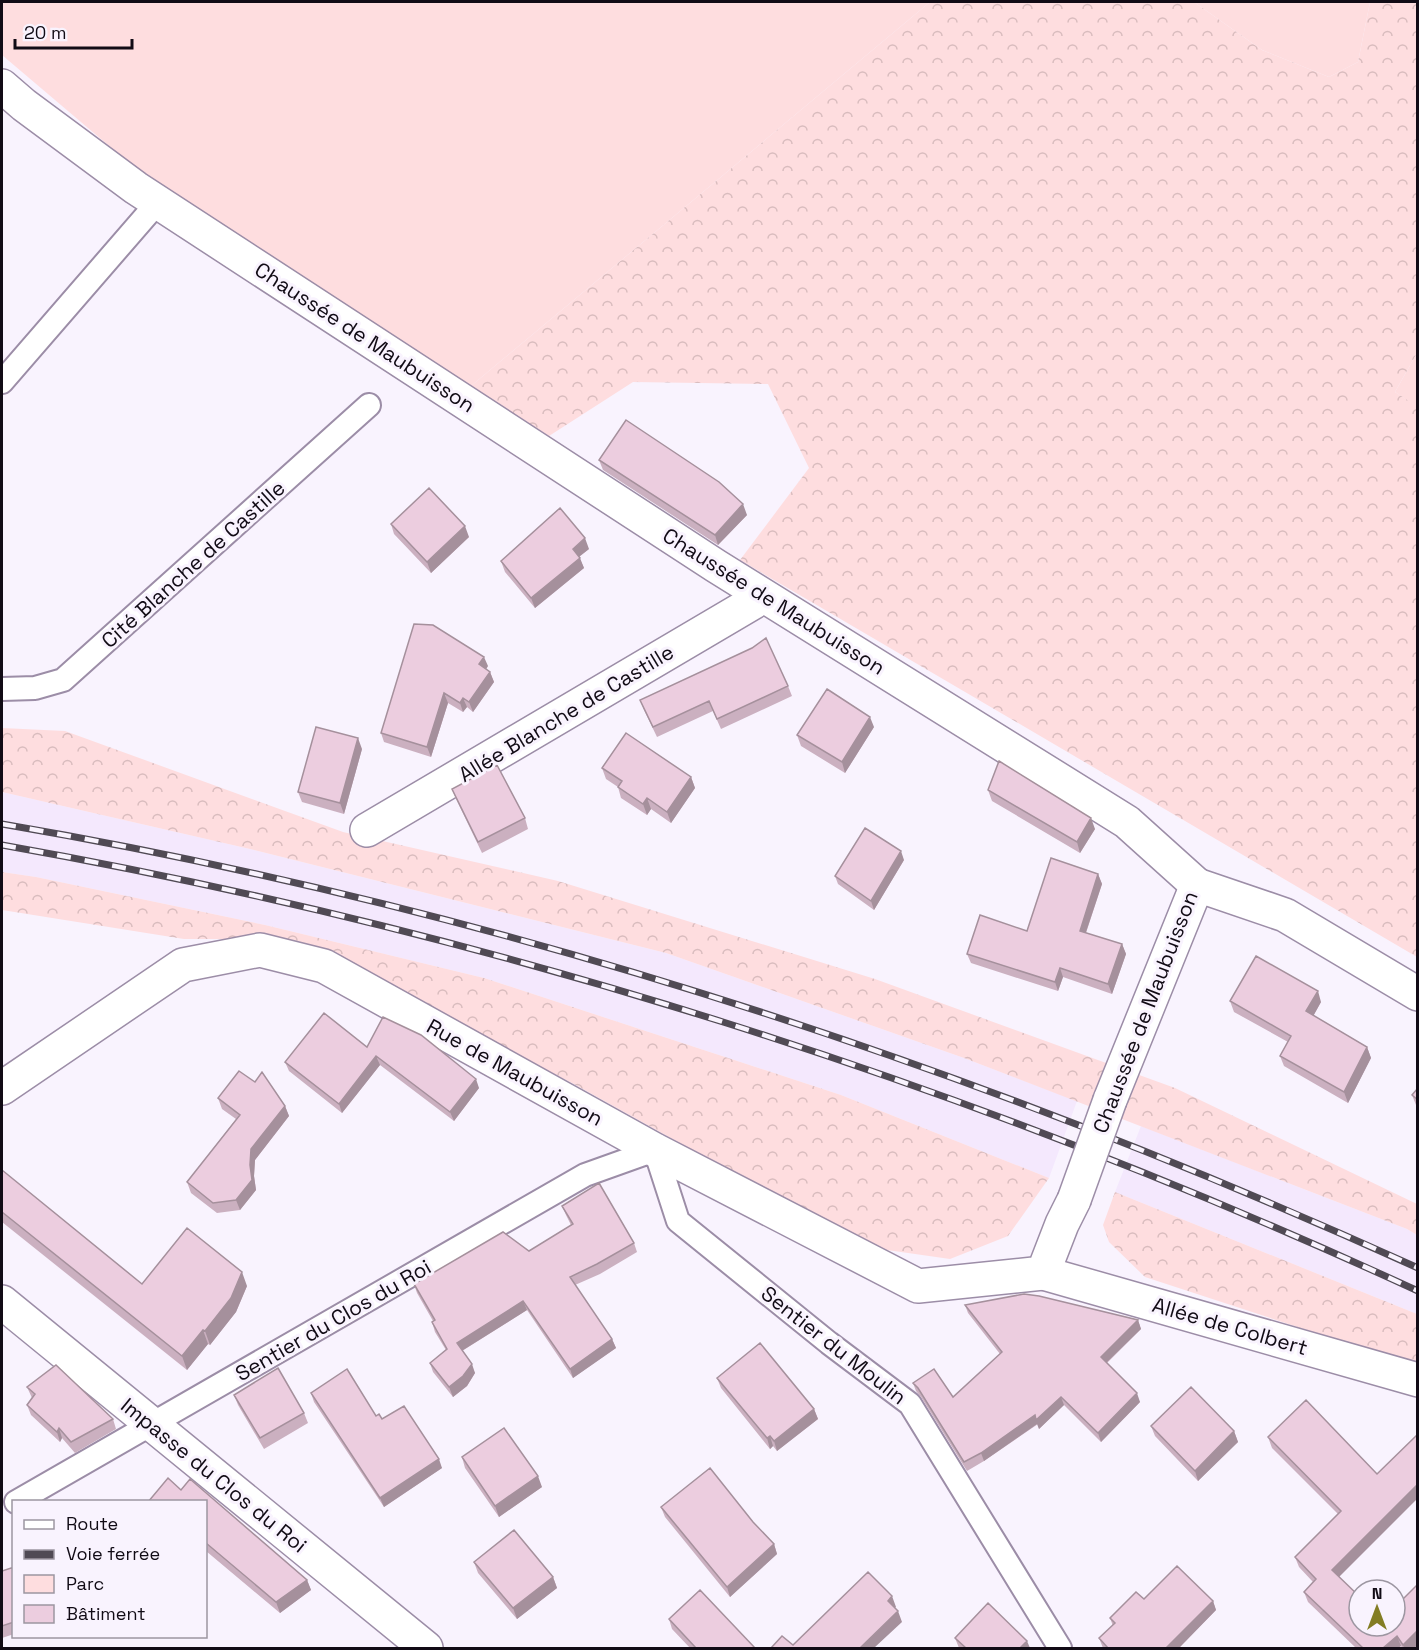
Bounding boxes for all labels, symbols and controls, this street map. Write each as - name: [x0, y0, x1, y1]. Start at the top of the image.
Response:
- scale bar: [15, 12, 132, 50]
- text: 20 m: [24, 21, 67, 44]
- street label: Chaussée de Maubuisson: [250, 256, 480, 418]
- street label: Cité Blanche de Castille: [95, 474, 291, 654]
- street label: Chaussée de Maubuisson: [658, 521, 890, 681]
- street label: Allée Blanche de Castille: [454, 638, 678, 788]
- street label: Chaussée de Maubuisson: [1086, 887, 1204, 1137]
- street label: Rue de Maubuisson: [422, 1012, 608, 1132]
- street label: Sentier du Clos du Roi: [230, 1253, 436, 1387]
- street label: Sentier du Moulin: [756, 1280, 912, 1410]
- street label: Allée de Colbert: [1149, 1291, 1311, 1361]
- street label: Impasse du Clos du Roi: [115, 1392, 313, 1558]
- legend: [12, 1500, 207, 1638]
- text: Route: [66, 1512, 118, 1535]
- text: Voie ferrée: [66, 1542, 160, 1565]
- text: Parc: [66, 1572, 104, 1595]
- north arrow: [1347, 1578, 1407, 1638]
- text: N: [1372, 1583, 1382, 1604]
- text: Bâtiment: [66, 1602, 146, 1625]

